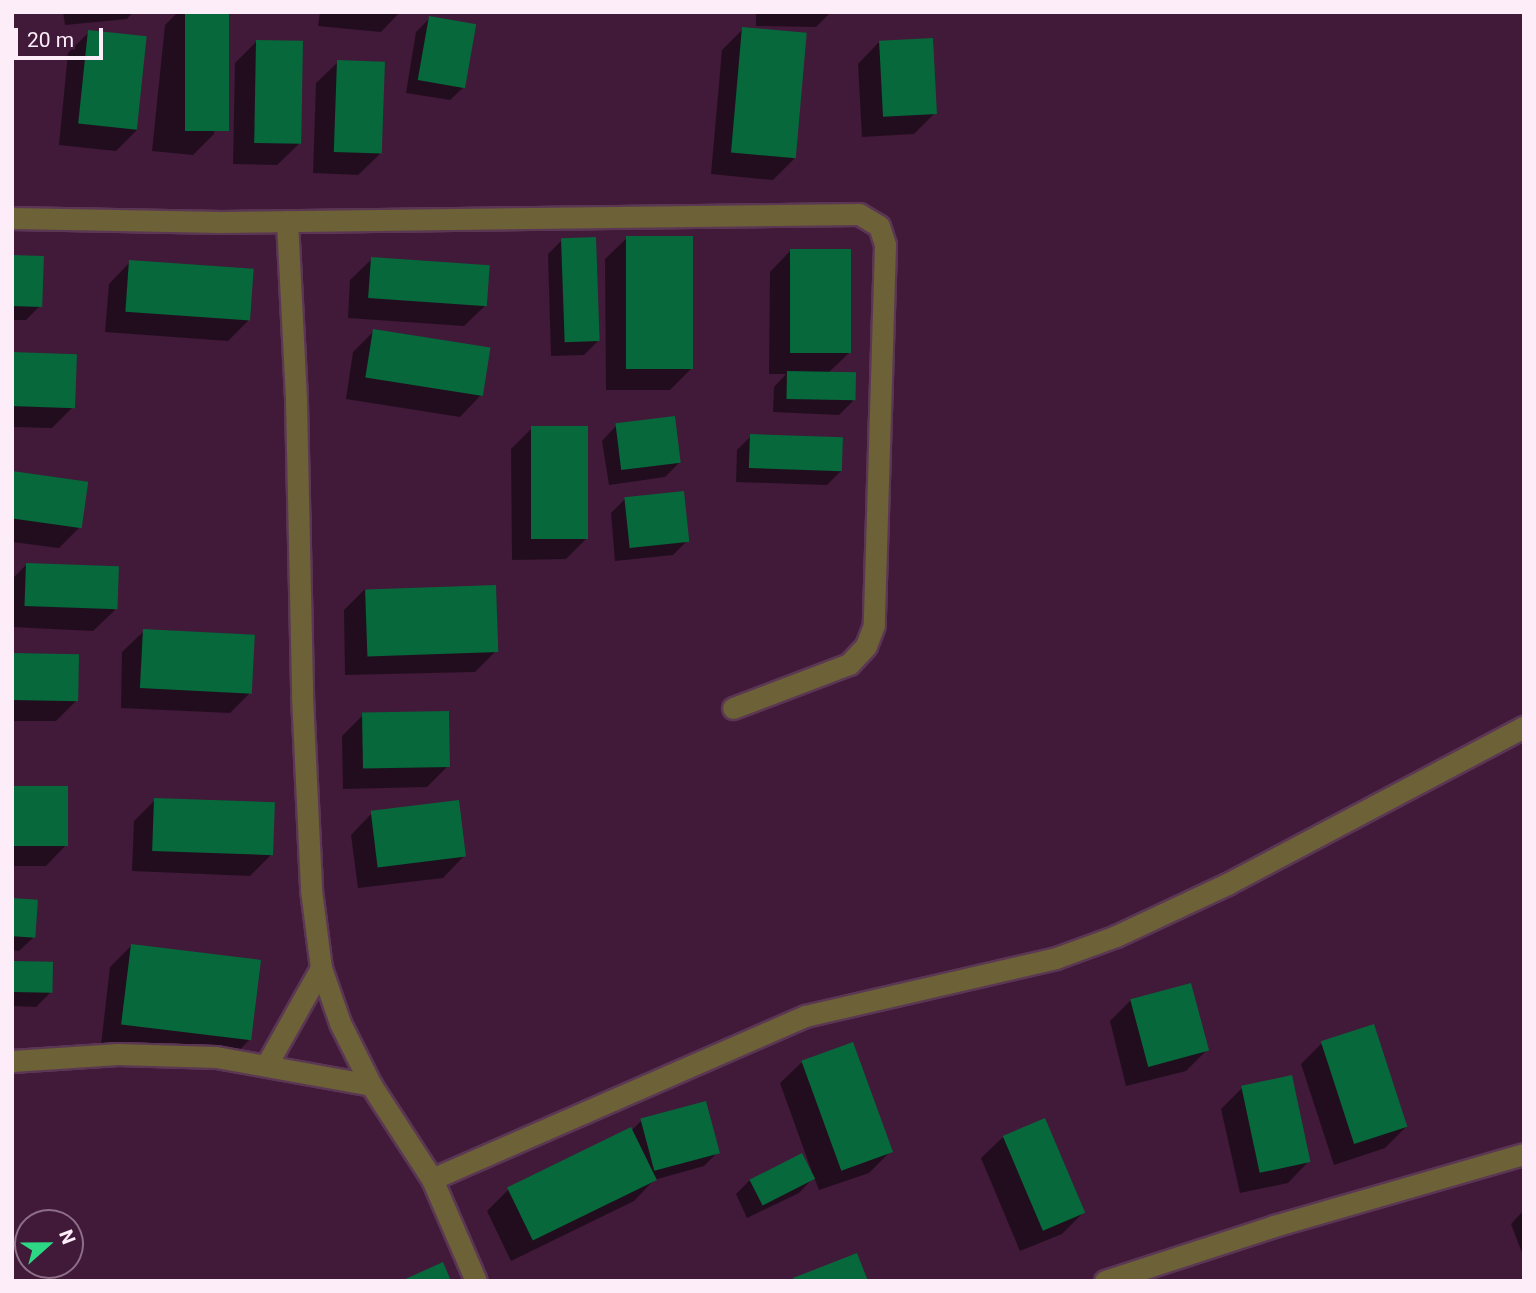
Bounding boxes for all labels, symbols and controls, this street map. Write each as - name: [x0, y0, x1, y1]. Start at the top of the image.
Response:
- scale bar: [18, 14, 107, 58]
- text: 20 m: [27, 28, 74, 52]
- north arrow: [14, 1209, 84, 1279]
- text: N: [54, 1227, 80, 1247]

